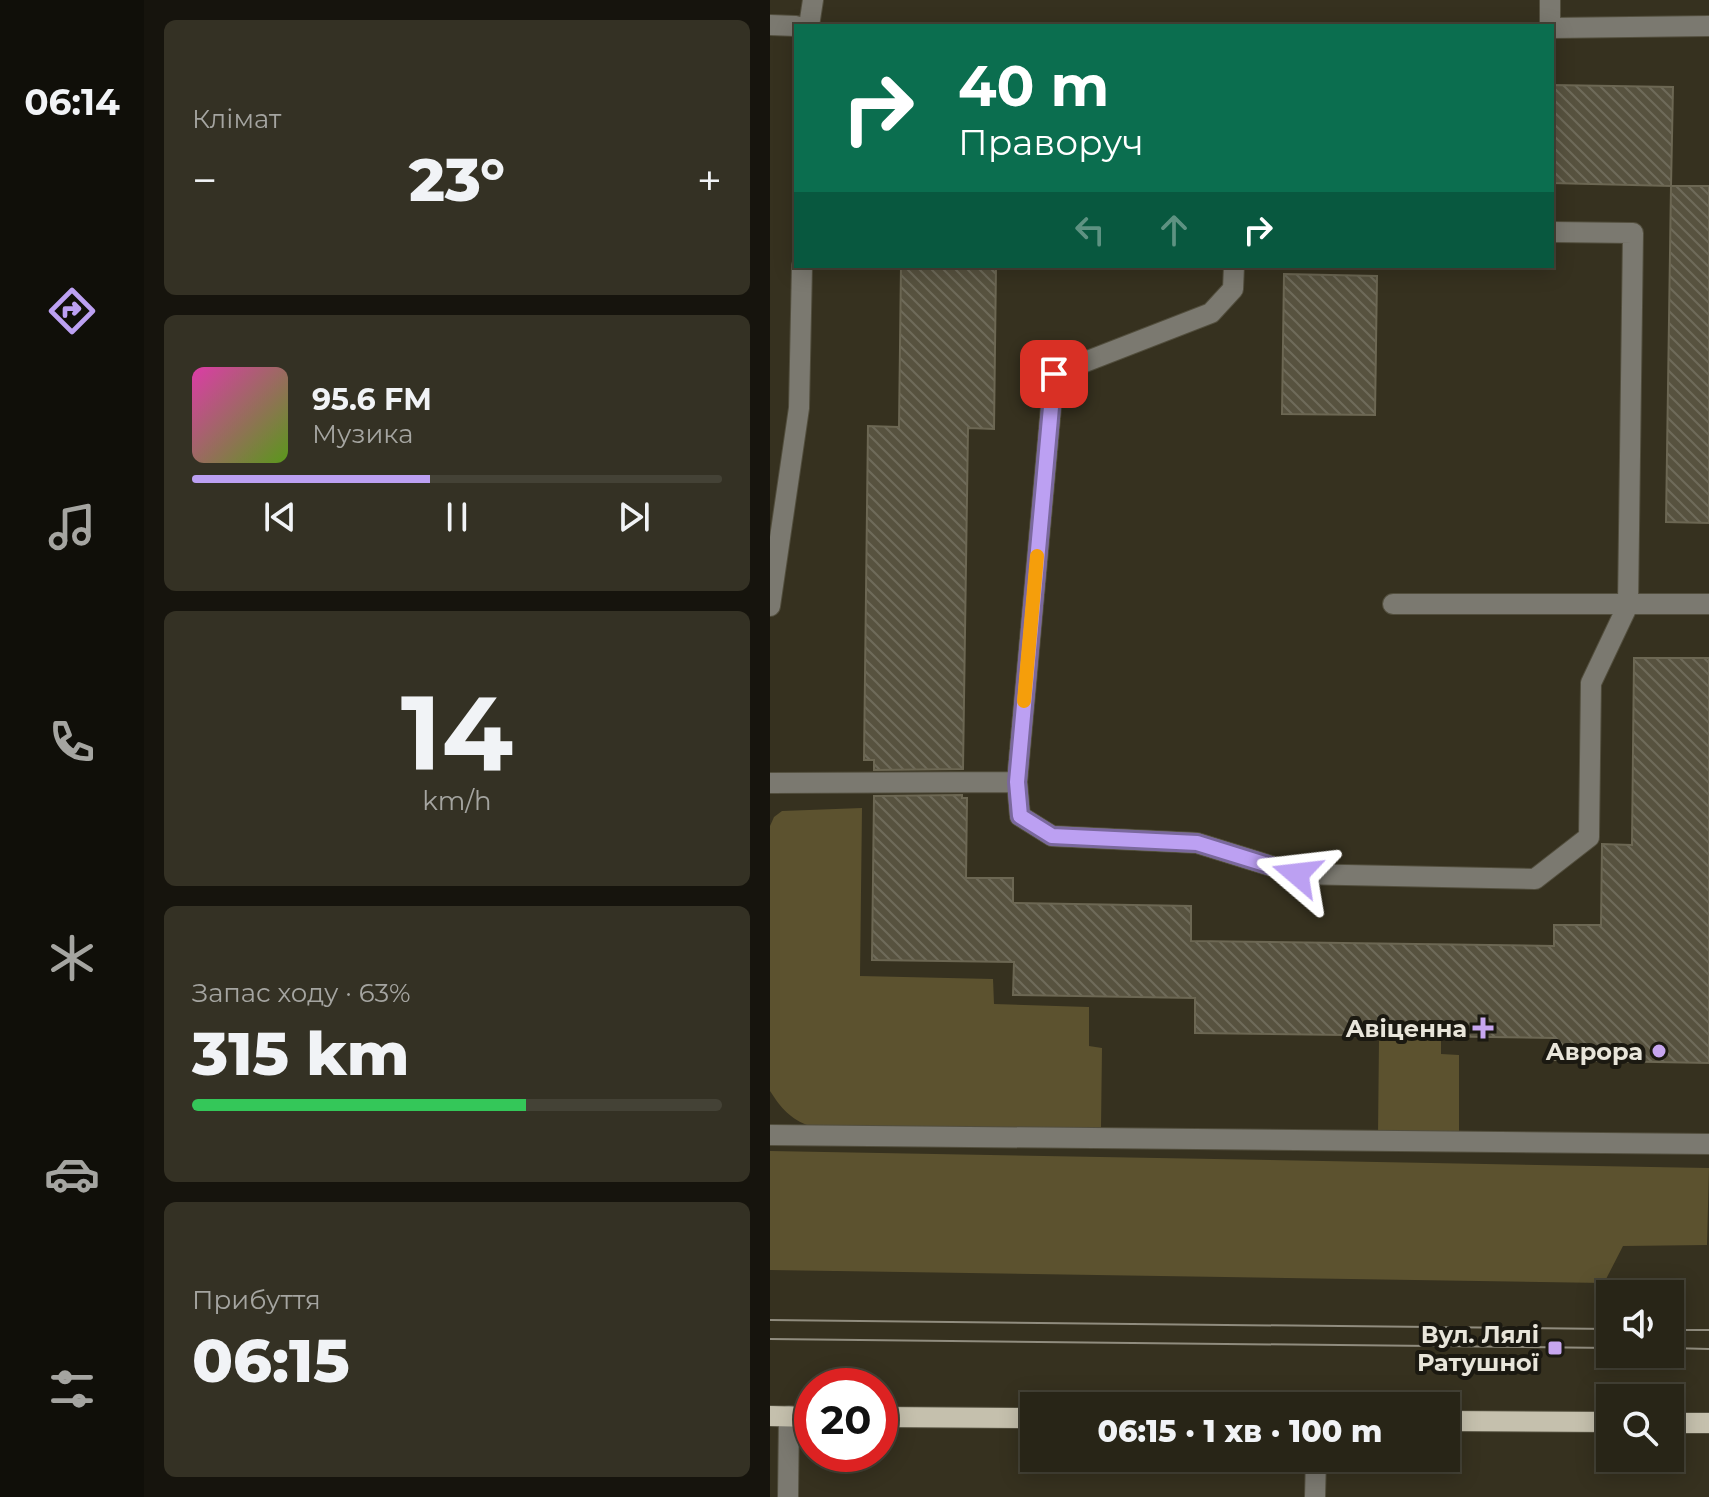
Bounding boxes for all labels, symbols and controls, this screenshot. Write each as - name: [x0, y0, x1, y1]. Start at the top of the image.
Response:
- text: 40 m: [958, 52, 1109, 120]
- icon: right: [826, 56, 930, 160]
- text: 06:14: [24, 80, 120, 124]
- text: Клімат: [192, 103, 281, 135]
- text: Праворуч: [958, 120, 1144, 164]
- text: 23°: [409, 143, 505, 216]
- text: −: [192, 153, 217, 207]
- text: +: [697, 153, 722, 207]
- icon: left: [1068, 208, 1112, 252]
- icon: ahead: [1152, 208, 1196, 252]
- icon: right: [1236, 208, 1280, 252]
- icon: directions: [44, 283, 100, 339]
- pin: [1020, 340, 1088, 408]
- icon: arrive: [1032, 352, 1076, 396]
- text: 95.6 FM: [312, 381, 432, 418]
- text: Музика: [312, 418, 413, 450]
- icon: previous: [258, 495, 302, 539]
- icon: pause: [435, 495, 479, 539]
- icon: next: [612, 495, 656, 539]
- icon: music: [44, 499, 100, 555]
- text: 14: [401, 669, 513, 796]
- icon: phone: [44, 714, 100, 770]
- text: km/h: [422, 785, 492, 817]
- position arrow: [1255, 832, 1339, 916]
- icon: climate: [44, 930, 100, 986]
- text: Запас ходу · 63%: [192, 977, 411, 1009]
- place label: Авіценна: [1345, 1014, 1467, 1043]
- text: 315 km: [192, 1017, 410, 1090]
- marker: Авіценна: [1474, 1019, 1492, 1037]
- place label: Аврора: [1546, 1037, 1643, 1066]
- marker: Аврора: [1650, 1042, 1668, 1060]
- icon: car: [44, 1146, 100, 1202]
- map controls: [1596, 1280, 1684, 1472]
- button: sound: [1596, 1280, 1684, 1368]
- text: Прибуття: [192, 1284, 321, 1316]
- place label: Вул. Лялі Ратушної: [1417, 1320, 1540, 1377]
- text: 06:15: [192, 1324, 350, 1397]
- marker: Вул. Лялі Ратушної: [1546, 1339, 1564, 1357]
- icon: filters: [44, 1361, 100, 1417]
- speed limit sign: 20: [794, 1368, 898, 1472]
- button: search: [1596, 1384, 1684, 1472]
- text: 06:15 · 1 хв · 100 m: [1098, 1413, 1382, 1450]

